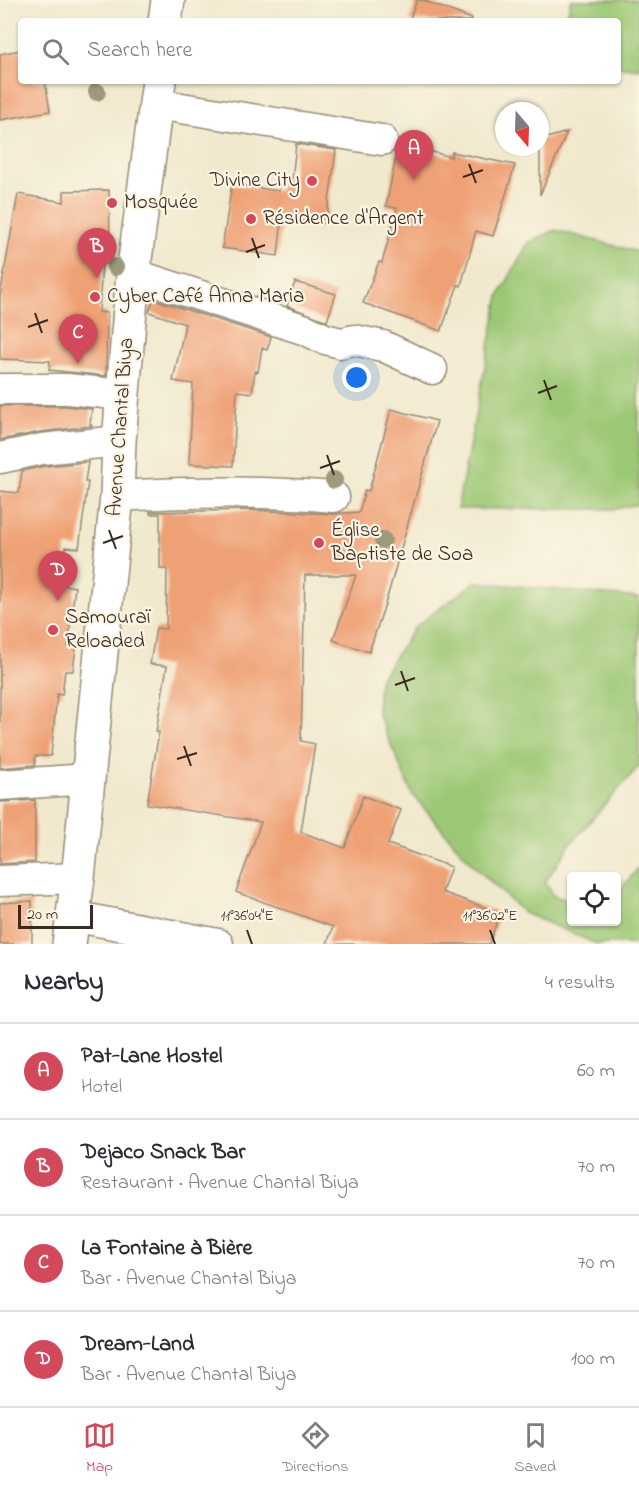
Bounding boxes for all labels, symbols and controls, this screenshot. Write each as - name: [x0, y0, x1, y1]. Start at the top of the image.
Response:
- search box: [18, 18, 621, 84]
- icon: search: [39, 35, 72, 68]
- text: Search here: [87, 35, 192, 67]
- north arrow: [495, 102, 549, 156]
- pin: A: [394, 130, 434, 180]
- place label: Divine City: [209, 166, 300, 198]
- marker: Divine City: [305, 174, 319, 188]
- place label: Mosquée: [124, 188, 198, 218]
- marker: Mosquée: [105, 196, 119, 210]
- place label: Résidence d'Argent: [263, 204, 424, 236]
- marker: Résidence d'Argent: [244, 212, 258, 226]
- pin: B: [78, 228, 116, 278]
- place label: Cyber Café Anna Maria: [107, 282, 304, 314]
- marker: Cyber Café Anna Maria: [88, 290, 102, 304]
- pin: C: [58, 314, 98, 364]
- street label: Avenue Chantal Biya: [100, 337, 144, 518]
- your location: [342, 363, 371, 392]
- place label: Église Baptiste de Soa: [330, 516, 473, 570]
- marker: Église Baptiste de Soa: [312, 536, 326, 550]
- pin: D: [38, 552, 78, 601]
- place label: Samouraï Reloaded: [65, 603, 152, 657]
- marker: Samouraï Reloaded: [46, 623, 60, 637]
- map controls: [567, 872, 621, 926]
- button: locate: [567, 872, 621, 926]
- scale bar: [18, 902, 93, 930]
- text: 20 m: [27, 903, 58, 927]
- text: 11°36'04"E: [220, 905, 274, 927]
- text: 11°36'02"E: [463, 905, 517, 927]
- text: Nearby: [24, 964, 103, 1002]
- text: 4 results: [545, 969, 615, 998]
- text: Pat-Lane Hostel: [81, 1041, 223, 1073]
- text: A: [37, 1057, 50, 1086]
- text: 60 m: [577, 1057, 615, 1086]
- text: Hotel: [81, 1073, 122, 1102]
- text: Dejaco Snack Bar: [81, 1137, 245, 1169]
- text: B: [37, 1153, 50, 1182]
- text: 70 m: [578, 1153, 615, 1182]
- text: Restaurant · Avenue Chantal Biya: [81, 1169, 359, 1198]
- text: La Fontaine à Bière: [81, 1233, 252, 1265]
- text: C: [38, 1249, 49, 1278]
- text: 70 m: [578, 1249, 615, 1278]
- text: Bar · Avenue Chantal Biya: [81, 1265, 297, 1294]
- text: Dream-Land: [81, 1329, 194, 1361]
- text: D: [36, 1345, 51, 1374]
- text: 100 m: [571, 1345, 615, 1374]
- text: Bar · Avenue Chantal Biya: [81, 1361, 297, 1390]
- tab: Map: [83, 1419, 116, 1479]
- tab: Directions: [282, 1419, 348, 1479]
- tab: Saved: [514, 1419, 556, 1479]

